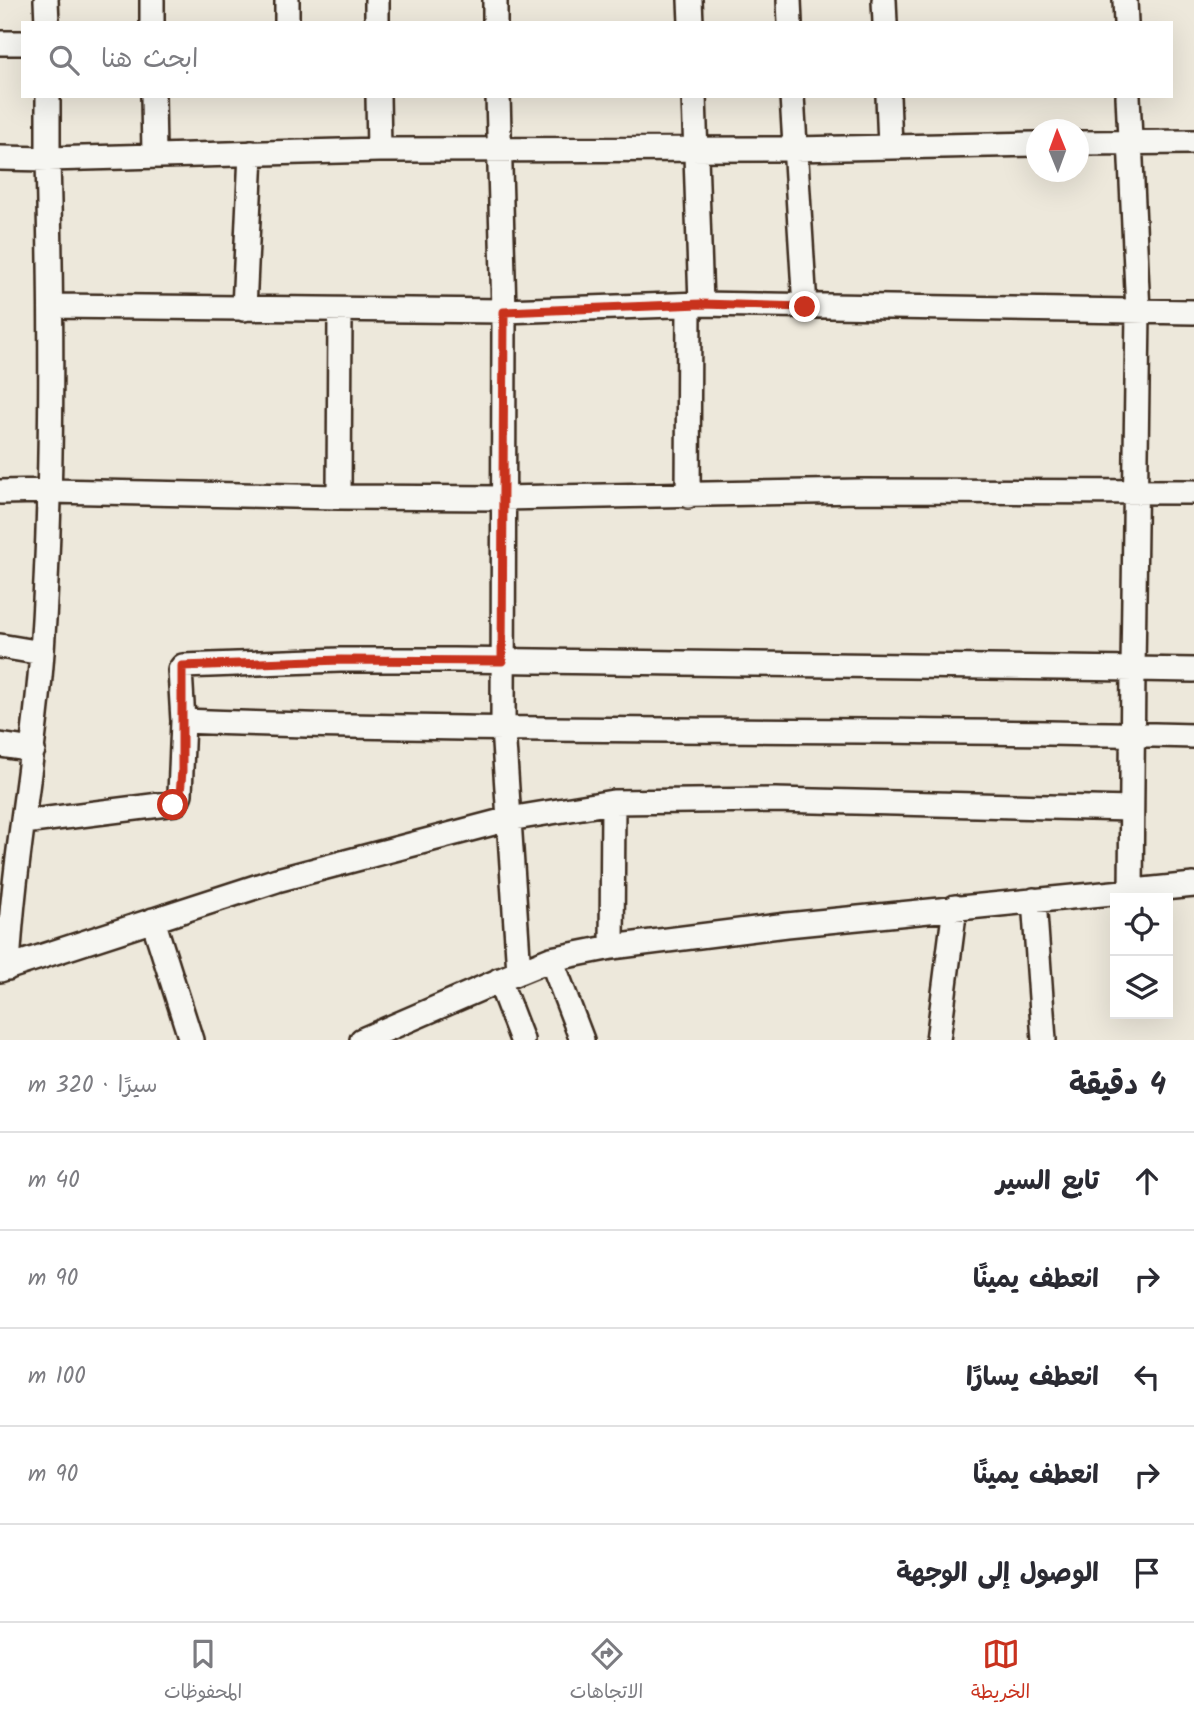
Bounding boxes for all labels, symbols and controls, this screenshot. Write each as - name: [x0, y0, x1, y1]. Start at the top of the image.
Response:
- search box: [21, 21, 1173, 98]
- text: ابحث هنا: [101, 39, 198, 81]
- icon: search: [45, 41, 83, 79]
- north arrow: [1026, 119, 1089, 182]
- route end: [789, 291, 820, 322]
- route start: [157, 789, 188, 820]
- map controls: [1110, 893, 1173, 1019]
- button: locate: [1110, 893, 1173, 956]
- button: layers: [1110, 956, 1173, 1019]
- text: 4 دقيقة: [1069, 1062, 1166, 1110]
- text: سيرًا · 320 m: [28, 1068, 157, 1104]
- text: تابع السير: [996, 1161, 1099, 1203]
- icon: ahead: [1128, 1162, 1166, 1200]
- text: 40 m: [28, 1163, 80, 1199]
- text: انعطف يمينًا: [973, 1259, 1099, 1301]
- icon: right: [1128, 1260, 1166, 1298]
- text: 90 m: [28, 1261, 78, 1297]
- text: انعطف يسارًا: [966, 1357, 1099, 1399]
- icon: left: [1128, 1358, 1166, 1396]
- text: 100 m: [28, 1359, 86, 1395]
- text: انعطف يمينًا: [973, 1455, 1099, 1497]
- icon: right: [1128, 1456, 1166, 1494]
- text: 90 m: [28, 1457, 78, 1493]
- text: الوصول إلى الوجهة: [896, 1553, 1099, 1595]
- icon: arrive: [1128, 1554, 1166, 1592]
- tab: المحفوظات: [164, 1635, 242, 1708]
- tab: الاتجاهات: [570, 1635, 643, 1708]
- tab: الخريطة: [971, 1635, 1030, 1708]

